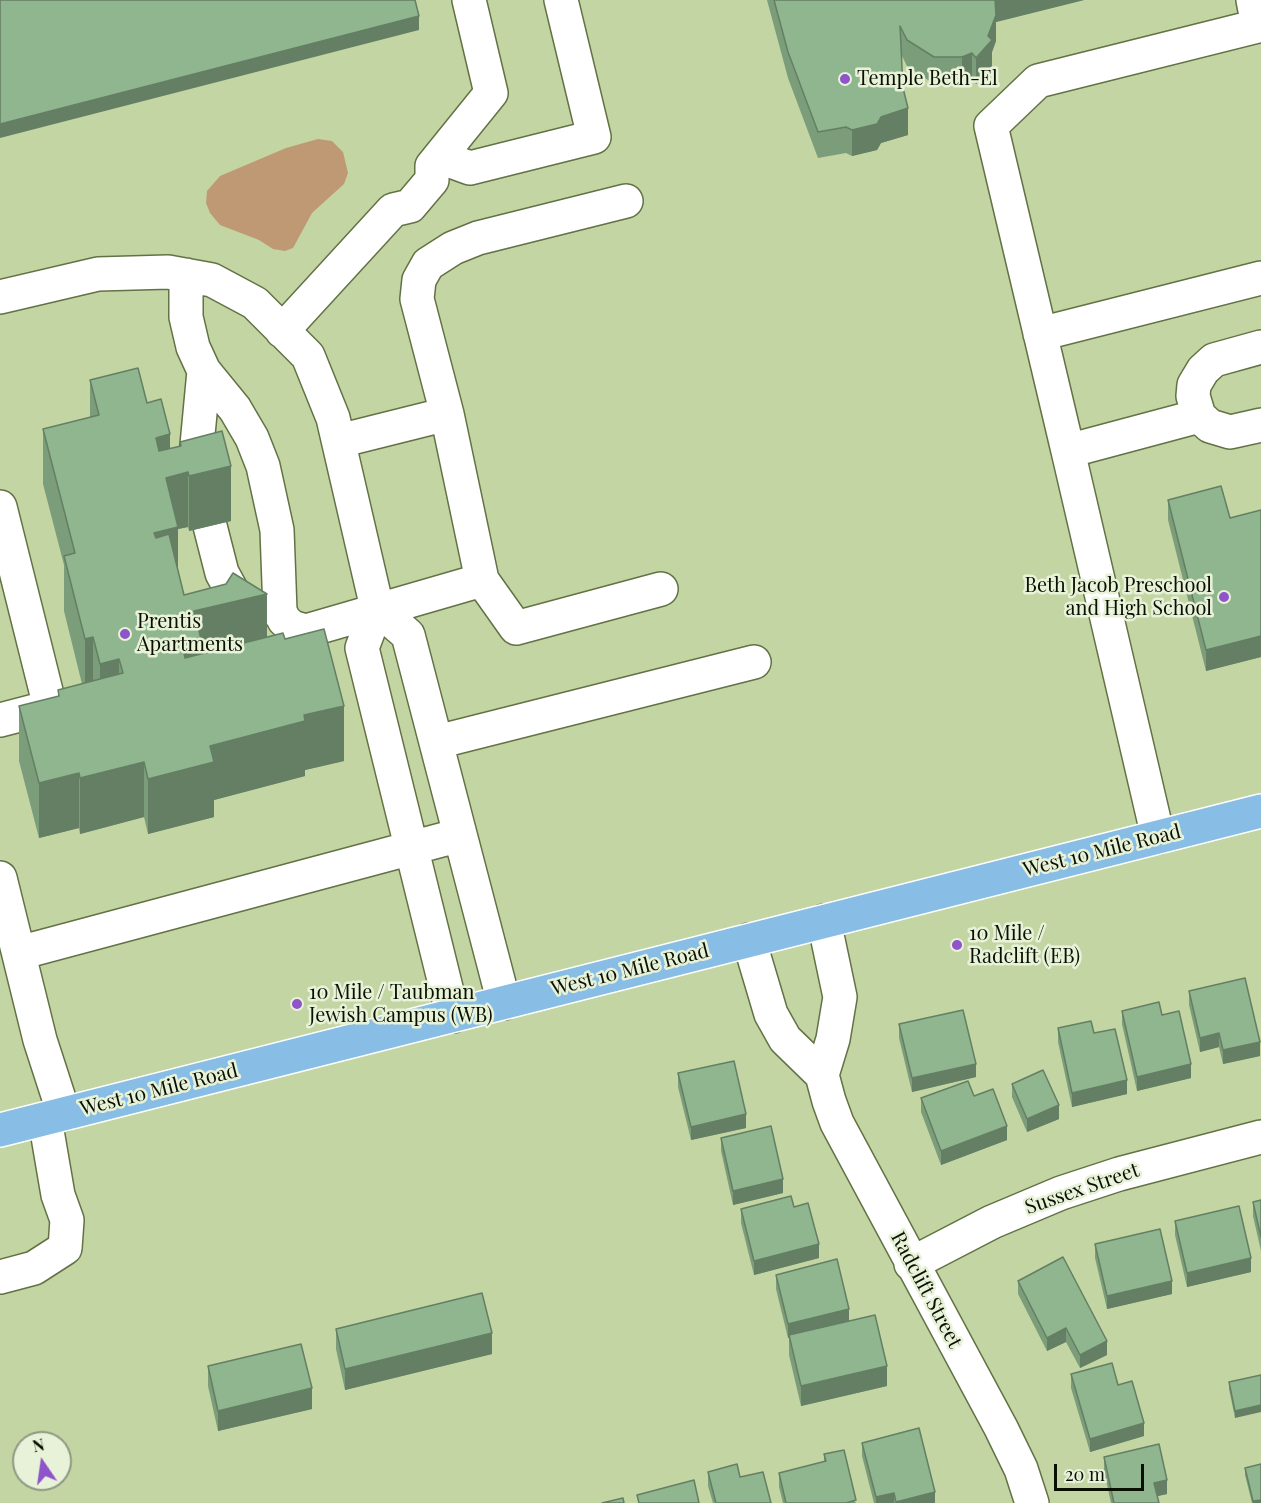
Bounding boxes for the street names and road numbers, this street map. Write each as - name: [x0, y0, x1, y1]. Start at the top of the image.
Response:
- street label: West 10 Mile Road: [1021, 820, 1183, 882]
- street label: West 10 Mile Road: [549, 939, 711, 1001]
- street label: West 10 Mile Road: [78, 1059, 240, 1121]
- street label: Sussex Street: [1022, 1158, 1142, 1220]
- street label: Radclift Street: [885, 1228, 967, 1352]

